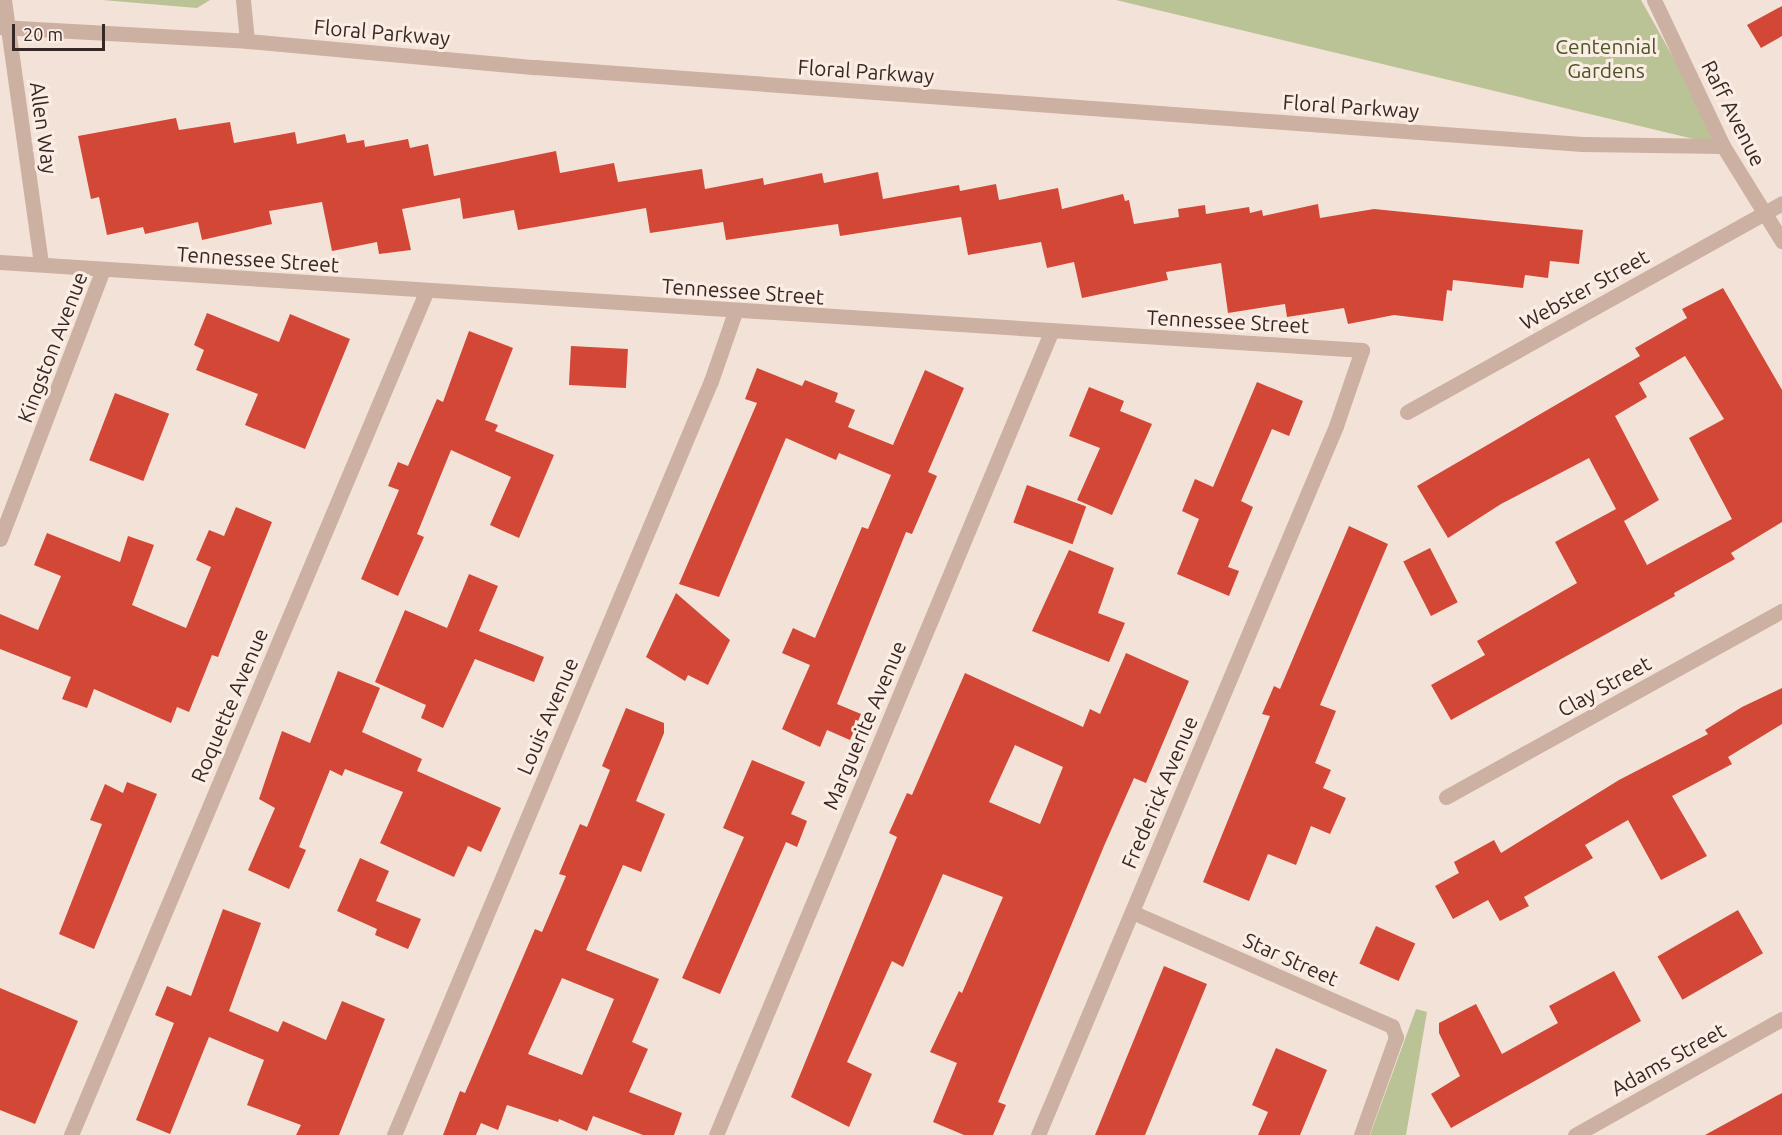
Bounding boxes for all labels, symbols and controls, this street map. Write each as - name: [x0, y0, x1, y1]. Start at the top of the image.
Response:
- scale bar: [15, 12, 108, 50]
- street label: Floral Parkway: [313, 13, 451, 51]
- text: 20 m: [23, 24, 63, 44]
- park label: Centennial Gardens: [1555, 33, 1657, 83]
- street label: Floral Parkway: [797, 54, 935, 88]
- street label: Raff Avenue: [1697, 56, 1771, 170]
- street label: Allen Way: [25, 80, 63, 176]
- street label: Floral Parkway: [1282, 89, 1420, 123]
- street label: Tennessee Street: [176, 241, 340, 277]
- street label: Webster Street: [1515, 243, 1653, 335]
- street label: Kingston Avenue: [12, 268, 92, 426]
- street label: Tennessee Street: [661, 273, 825, 309]
- street label: Tennessee Street: [1146, 304, 1310, 338]
- street label: Roquette Avenue: [185, 624, 273, 786]
- street label: Marguerite Avenue: [817, 637, 911, 813]
- street label: Clay Street: [1553, 650, 1655, 722]
- street label: Louis Avenue: [511, 654, 583, 778]
- street label: Frederick Avenue: [1116, 712, 1202, 872]
- street label: Star Street: [1240, 927, 1342, 991]
- street label: Adams Street: [1606, 1017, 1730, 1101]

